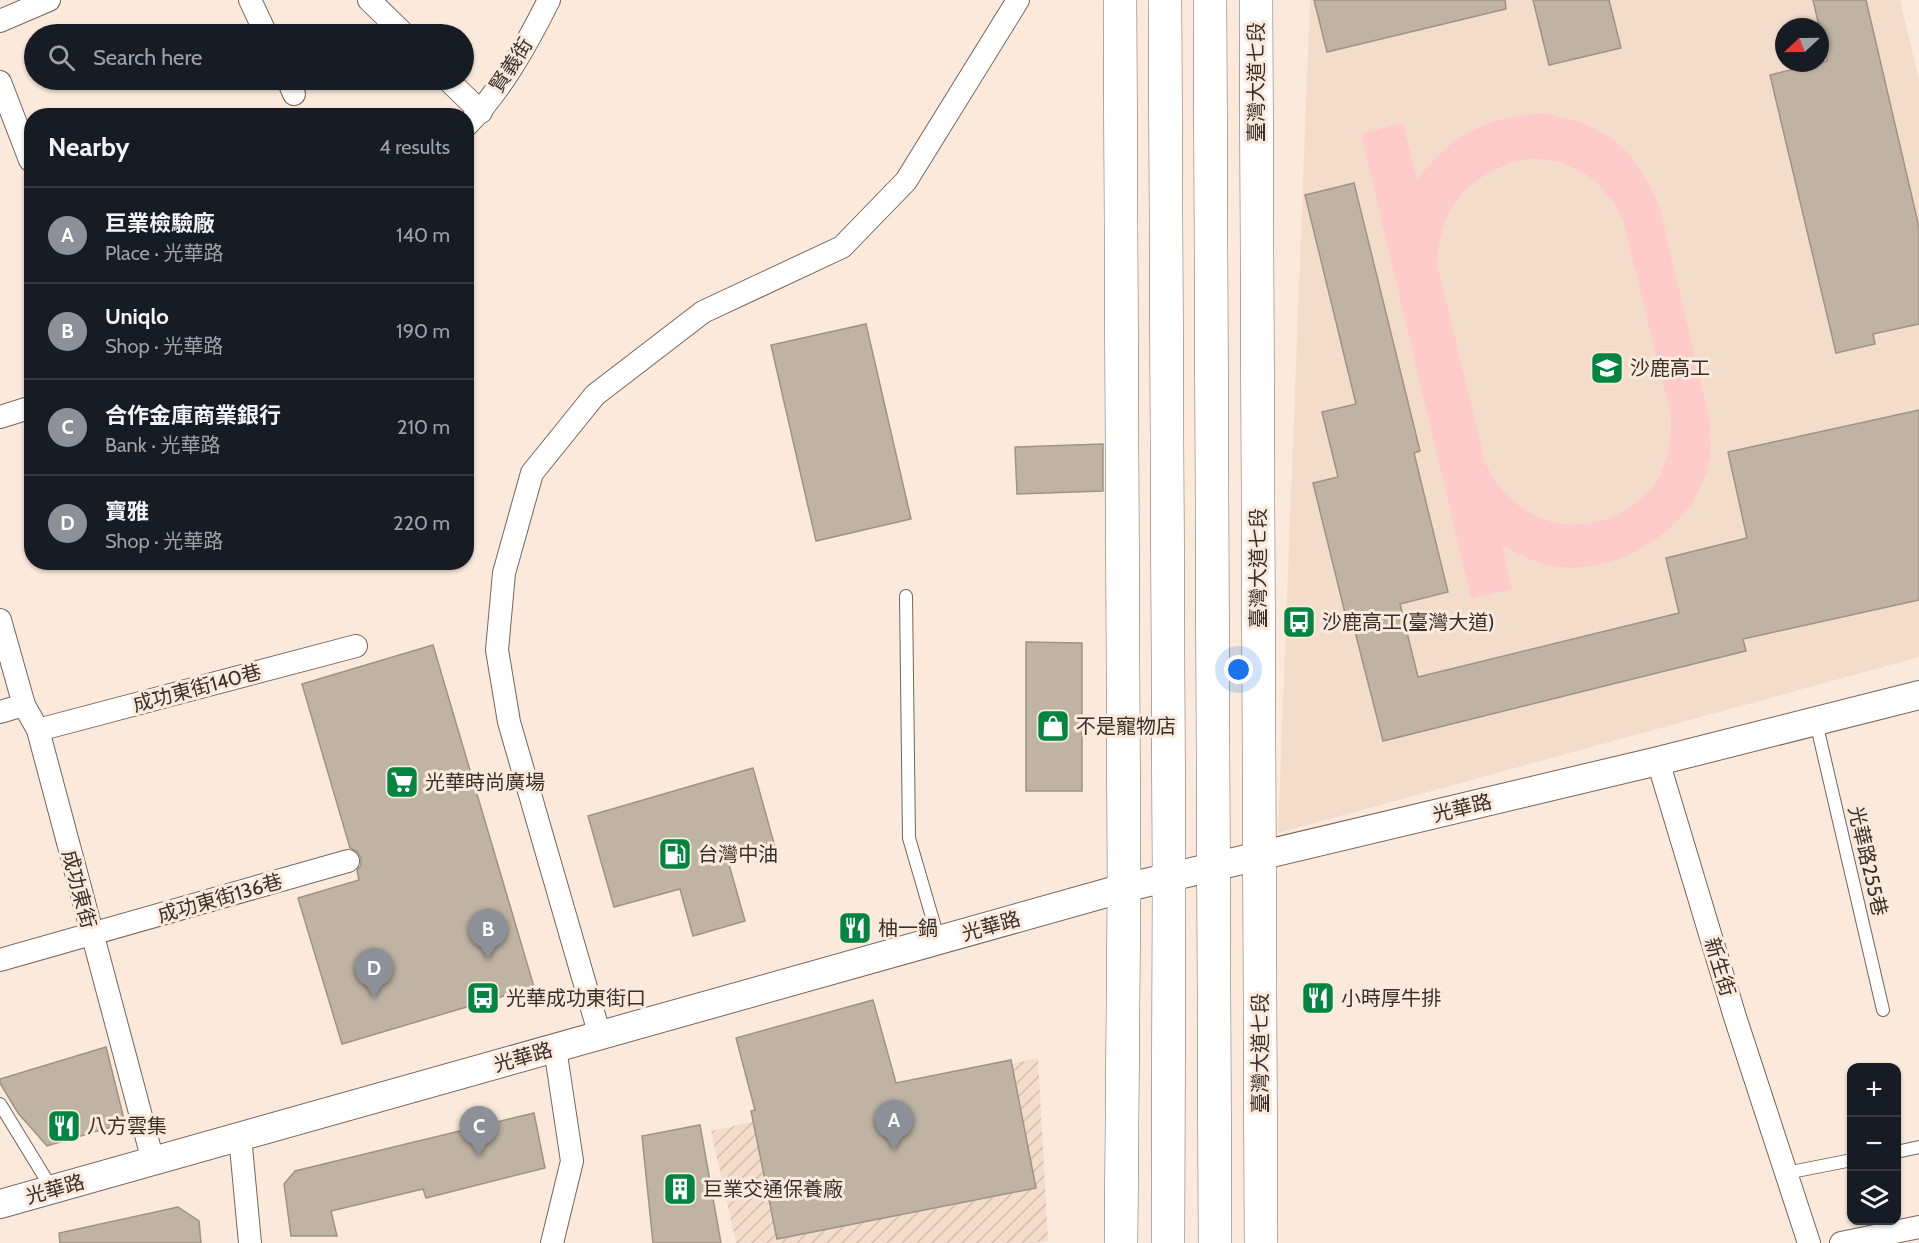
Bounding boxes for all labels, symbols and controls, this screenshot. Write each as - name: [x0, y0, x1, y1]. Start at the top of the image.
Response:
- north arrow: [1775, 18, 1829, 72]
- street label: 臺灣大道七段: [1244, 22, 1268, 142]
- search box: [24, 24, 474, 90]
- street label: 賢義街: [485, 33, 537, 97]
- icon: search: [45, 41, 78, 74]
- text: Search here: [93, 44, 202, 71]
- text: Nearby: [48, 131, 129, 163]
- text: 4 results: [379, 135, 450, 159]
- text: 巨業檢驗廠: [105, 210, 215, 237]
- text: A: [61, 223, 74, 247]
- text: 140 m: [396, 223, 450, 247]
- text: Place · 光華路: [105, 241, 224, 265]
- text: Uniqlo: [105, 303, 169, 330]
- text: B: [61, 319, 74, 343]
- text: 190 m: [396, 319, 450, 343]
- text: Shop · 光華路: [105, 334, 223, 358]
- school or university icon: 沙鹿高工: [1589, 350, 1625, 386]
- place label: 沙鹿高工: [1630, 356, 1710, 380]
- text: 合作金庫商業銀行: [105, 402, 281, 429]
- text: C: [61, 415, 74, 439]
- text: 210 m: [397, 415, 450, 439]
- text: Bank · 光華路: [105, 433, 220, 457]
- text: 寶雅: [105, 498, 149, 525]
- street label: 臺灣大道七段: [1246, 508, 1270, 628]
- text: D: [60, 511, 75, 535]
- text: 220 m: [393, 511, 450, 535]
- text: Shop · 光華路: [105, 529, 223, 553]
- bus stop icon: 沙鹿高工(臺灣大道): [1281, 604, 1317, 640]
- place label: 沙鹿高工(臺灣大道): [1322, 610, 1495, 634]
- your location: [1224, 655, 1253, 684]
- street label: 成功東街140巷: [130, 659, 264, 717]
- shop icon: 不是寵物店: [1035, 708, 1071, 744]
- place label: 不是寵物店: [1076, 714, 1176, 738]
- supermarket icon: 光華時尚廣場: [384, 764, 420, 800]
- place label: 光華時尚廣場: [425, 770, 545, 794]
- street label: 光華路: [1430, 789, 1494, 827]
- street label: 光華路255巷: [1844, 804, 1892, 918]
- fuel station icon: 台灣中油: [657, 836, 693, 872]
- place label: 台灣中油: [698, 842, 778, 866]
- street label: 成功東街: [57, 847, 101, 931]
- street label: 成功東街136巷: [155, 869, 285, 927]
- street label: 光華路: [959, 906, 1023, 946]
- pin: B: [468, 910, 508, 959]
- restaurant icon: 柚一鍋: [837, 910, 873, 946]
- place label: 柚一鍋: [878, 916, 938, 940]
- street label: 新生街: [1700, 935, 1740, 999]
- pin: D: [354, 948, 394, 998]
- bus stop icon: 光華成功東街口: [465, 980, 501, 1016]
- restaurant icon: 小時厚牛排: [1300, 980, 1336, 1016]
- place label: 光華成功東街口: [506, 986, 646, 1010]
- place label: 小時厚牛排: [1341, 986, 1441, 1010]
- street label: 臺灣大道七段: [1248, 993, 1272, 1113]
- street label: 光華路: [491, 1037, 555, 1077]
- map controls: [1847, 1063, 1901, 1225]
- button: +: [1847, 1063, 1901, 1117]
- pin: A: [874, 1100, 914, 1150]
- pin: C: [460, 1106, 498, 1156]
- restaurant icon: 八方雲集: [46, 1108, 82, 1144]
- place label: 八方雲集: [87, 1114, 167, 1138]
- button: −: [1847, 1117, 1901, 1171]
- street label: 光華路: [23, 1169, 87, 1209]
- building icon: 巨業交通保養廠: [662, 1171, 698, 1207]
- button: layers: [1847, 1171, 1901, 1225]
- place label: 巨業交通保養廠: [703, 1177, 843, 1201]

